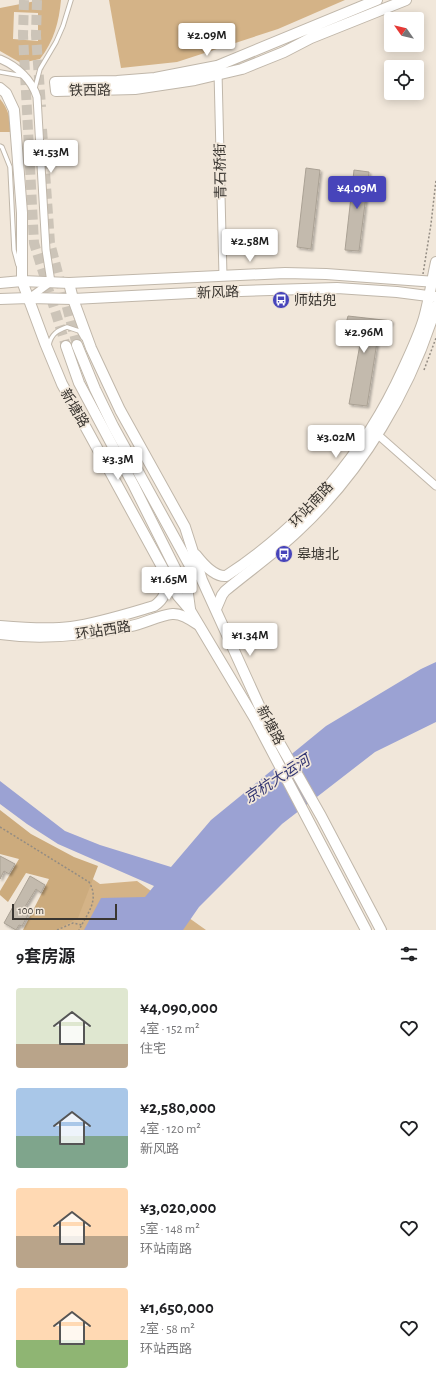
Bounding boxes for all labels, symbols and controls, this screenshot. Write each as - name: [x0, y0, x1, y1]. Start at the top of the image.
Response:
- north arrow: [384, 12, 424, 52]
- map controls: [384, 12, 424, 100]
- pin: ¥2.09M: [174, 23, 240, 57]
- text: ¥2.09M: [187, 29, 227, 42]
- button: locate: [384, 60, 424, 100]
- street label: 铁西路: [69, 83, 111, 98]
- pin: ¥1.53M: [18, 140, 84, 174]
- street label: 青石桥街: [213, 143, 228, 199]
- text: ¥1.53M: [33, 146, 69, 159]
- pin: ¥4.09M: [324, 176, 390, 210]
- text: ¥4.09M: [337, 182, 377, 195]
- pin: ¥2.58M: [217, 229, 283, 263]
- text: ¥2.58M: [231, 235, 269, 248]
- street label: 新风路: [197, 284, 239, 301]
- bus stop icon: 师姑兜: [271, 290, 291, 310]
- place label: 师姑兜: [294, 293, 336, 308]
- pin: ¥2.96M: [331, 320, 397, 354]
- text: ¥2.96M: [345, 326, 383, 339]
- street label: 新塘路: [58, 386, 92, 430]
- pin: ¥3.02M: [303, 425, 369, 459]
- text: ¥3.02M: [317, 431, 355, 444]
- pin: ¥3.3M: [90, 447, 146, 481]
- text: ¥3.3M: [102, 453, 134, 466]
- street label: 环站南路: [287, 479, 336, 530]
- bus stop icon: 皋塘北: [274, 544, 294, 564]
- place label: 皋塘北: [297, 546, 339, 562]
- pin: ¥1.65M: [136, 567, 202, 601]
- text: ¥1.65M: [151, 573, 187, 586]
- street label: 环站西路: [74, 619, 132, 642]
- pin: ¥1.34M: [217, 623, 283, 657]
- text: ¥1.34M: [232, 629, 269, 642]
- street label: 新塘路: [254, 703, 288, 747]
- water label: 京杭大运河: [241, 750, 315, 806]
- scale bar: [12, 902, 117, 921]
- text: 100 m: [18, 905, 44, 916]
- icon: filters: [398, 943, 420, 965]
- text: 9套房源: [16, 948, 75, 965]
- text: ¥4,090,000: [140, 999, 218, 1016]
- icon: home: [48, 1004, 96, 1052]
- icon: heart: [398, 1017, 420, 1039]
- text: 4室 · 152 m²: [140, 1023, 199, 1036]
- text: 住宅: [140, 1043, 166, 1056]
- text: ¥2,580,000: [140, 1099, 216, 1116]
- icon: home: [48, 1104, 96, 1152]
- icon: heart: [398, 1117, 420, 1139]
- text: 4室 · 120 m²: [140, 1123, 201, 1136]
- text: 新风路: [140, 1143, 179, 1156]
- text: ¥3,020,000: [140, 1199, 216, 1216]
- icon: home: [48, 1204, 96, 1252]
- icon: heart: [398, 1217, 420, 1239]
- text: 5室 · 148 m²: [140, 1223, 200, 1236]
- text: 环站南路: [140, 1243, 192, 1256]
- text: ¥1,650,000: [140, 1299, 214, 1316]
- icon: home: [48, 1304, 96, 1352]
- icon: heart: [398, 1317, 420, 1339]
- text: 2室 · 58 m²: [140, 1323, 195, 1336]
- text: 环站西路: [140, 1343, 192, 1356]

